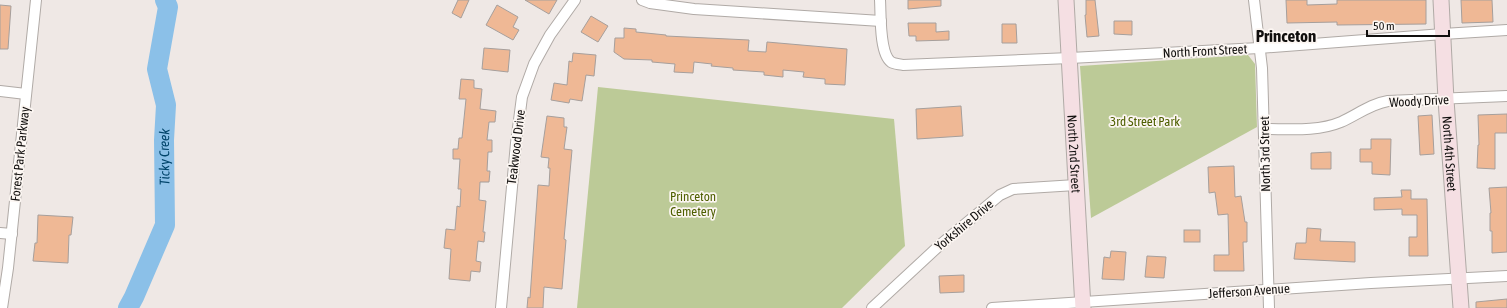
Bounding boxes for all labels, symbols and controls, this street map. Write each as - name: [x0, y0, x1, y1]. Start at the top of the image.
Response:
- scale bar: [1367, 12, 1449, 38]
- text: 50 m: [1373, 19, 1395, 33]
- district label: Princeton: [1256, 26, 1316, 46]
- street label: North Front Street: [1162, 41, 1248, 61]
- street label: Woody Drive: [1389, 92, 1449, 110]
- street label: Forest Park Parkway: [8, 105, 32, 202]
- street label: Teakwood Drive: [504, 108, 528, 185]
- street label: North 2nd Street: [1065, 114, 1084, 194]
- park label: 3rd Street Park: [1110, 114, 1180, 129]
- street label: North 4th Street: [1440, 115, 1460, 192]
- street label: North 3rd Street: [1257, 116, 1273, 192]
- water label: Ticky Creek: [156, 127, 173, 185]
- park label: Princeton Cemetery: [670, 189, 716, 219]
- street label: Yorkshire Drive: [932, 196, 996, 254]
- street label: Jefferson Avenue: [1208, 281, 1290, 301]

